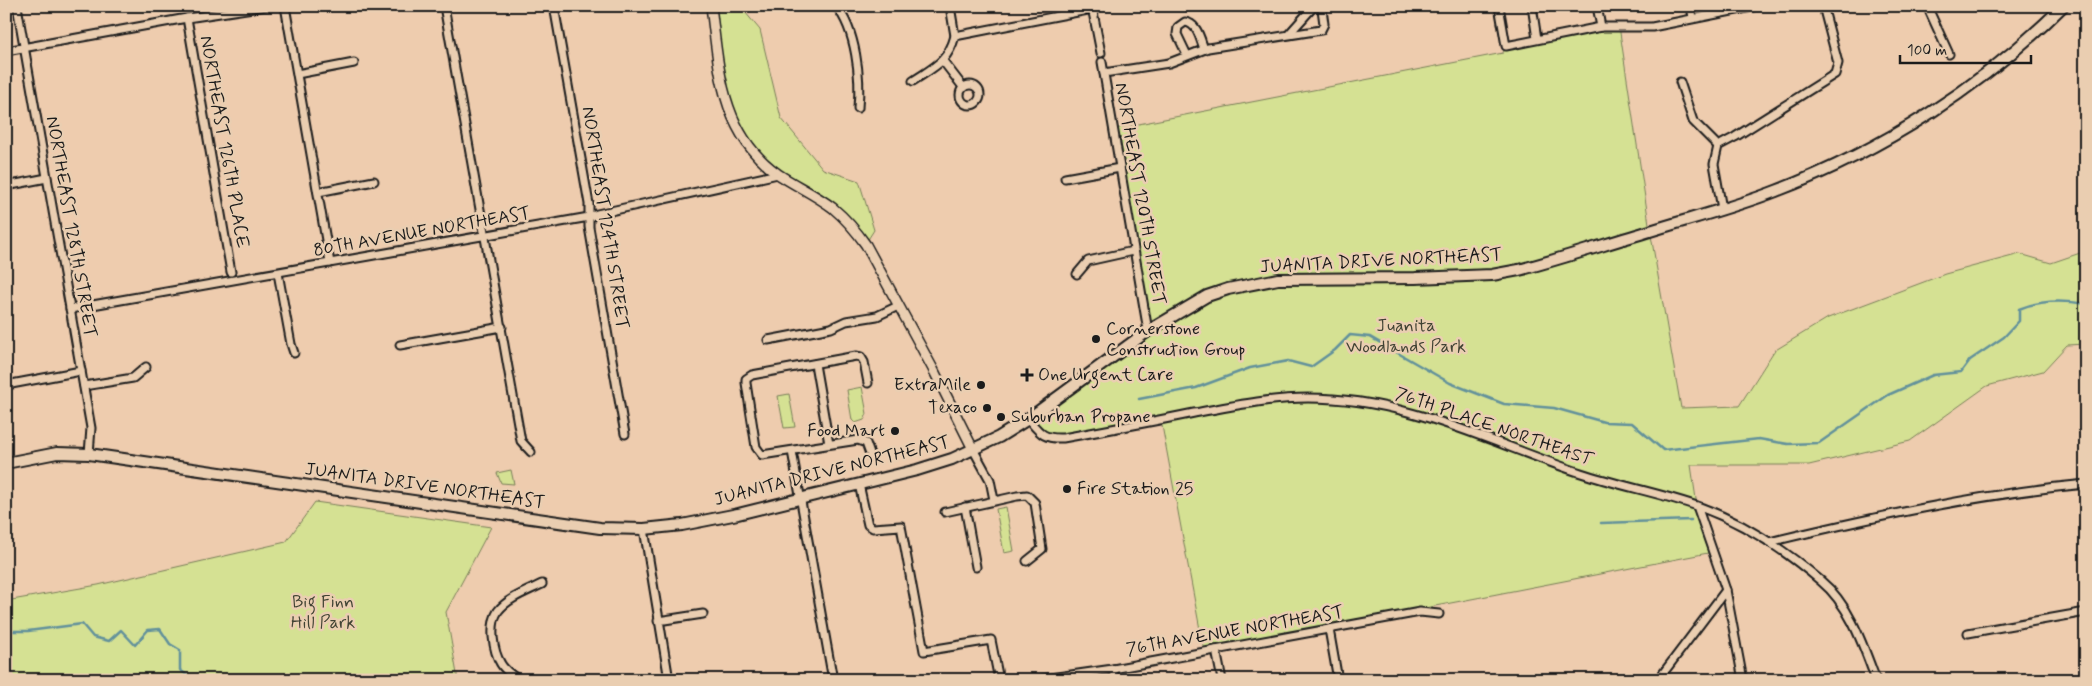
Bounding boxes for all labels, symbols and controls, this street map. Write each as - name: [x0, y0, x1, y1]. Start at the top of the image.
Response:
- scale bar: [1900, 32, 2031, 64]
- street label: NORTHEAST 126TH PLACE: [193, 34, 255, 250]
- text: 100 m: [1907, 41, 1947, 61]
- street label: NORTHEAST 120TH STREET: [1109, 81, 1171, 307]
- street label: NORTHEAST 124TH STREET: [576, 105, 634, 331]
- street label: NORTHEAST 128TH STREET: [40, 114, 102, 340]
- street label: 80TH AVENUE NORTHEAST: [312, 201, 532, 263]
- street label: JUANITA DRIVE NORTHEAST: [1259, 243, 1503, 279]
- park label: Juanita Woodlands Park: [1346, 314, 1466, 359]
- place label: Cornerstone Construction Group: [1106, 317, 1246, 362]
- marker: Cornerstone Construction Group: [1090, 333, 1102, 345]
- place label: One Urgent Care: [1038, 363, 1173, 389]
- marker: One Urgent Care: [1020, 368, 1034, 382]
- place label: ExtraMile: [894, 373, 971, 397]
- marker: ExtraMile: [975, 379, 987, 391]
- street label: 76TH PLACE NORTHEAST: [1392, 382, 1597, 472]
- place label: Texaco: [928, 396, 977, 420]
- marker: Texaco: [981, 402, 993, 414]
- place label: Suburban Propane: [1011, 405, 1151, 429]
- marker: Suburban Propane: [995, 411, 1007, 423]
- place label: Food Mart: [807, 419, 885, 443]
- marker: Food Mart: [889, 425, 901, 437]
- street label: JUANITA DRIVE NORTHEAST: [712, 430, 953, 512]
- street label: JUANITA DRIVE NORTHEAST: [303, 457, 547, 515]
- place label: Fire Station 25: [1077, 477, 1193, 501]
- marker: Fire Station 25: [1061, 483, 1073, 495]
- park label: Big Finn Hill Park: [291, 590, 355, 635]
- street label: 76TH AVENUE NORTHEAST: [1124, 600, 1346, 662]

